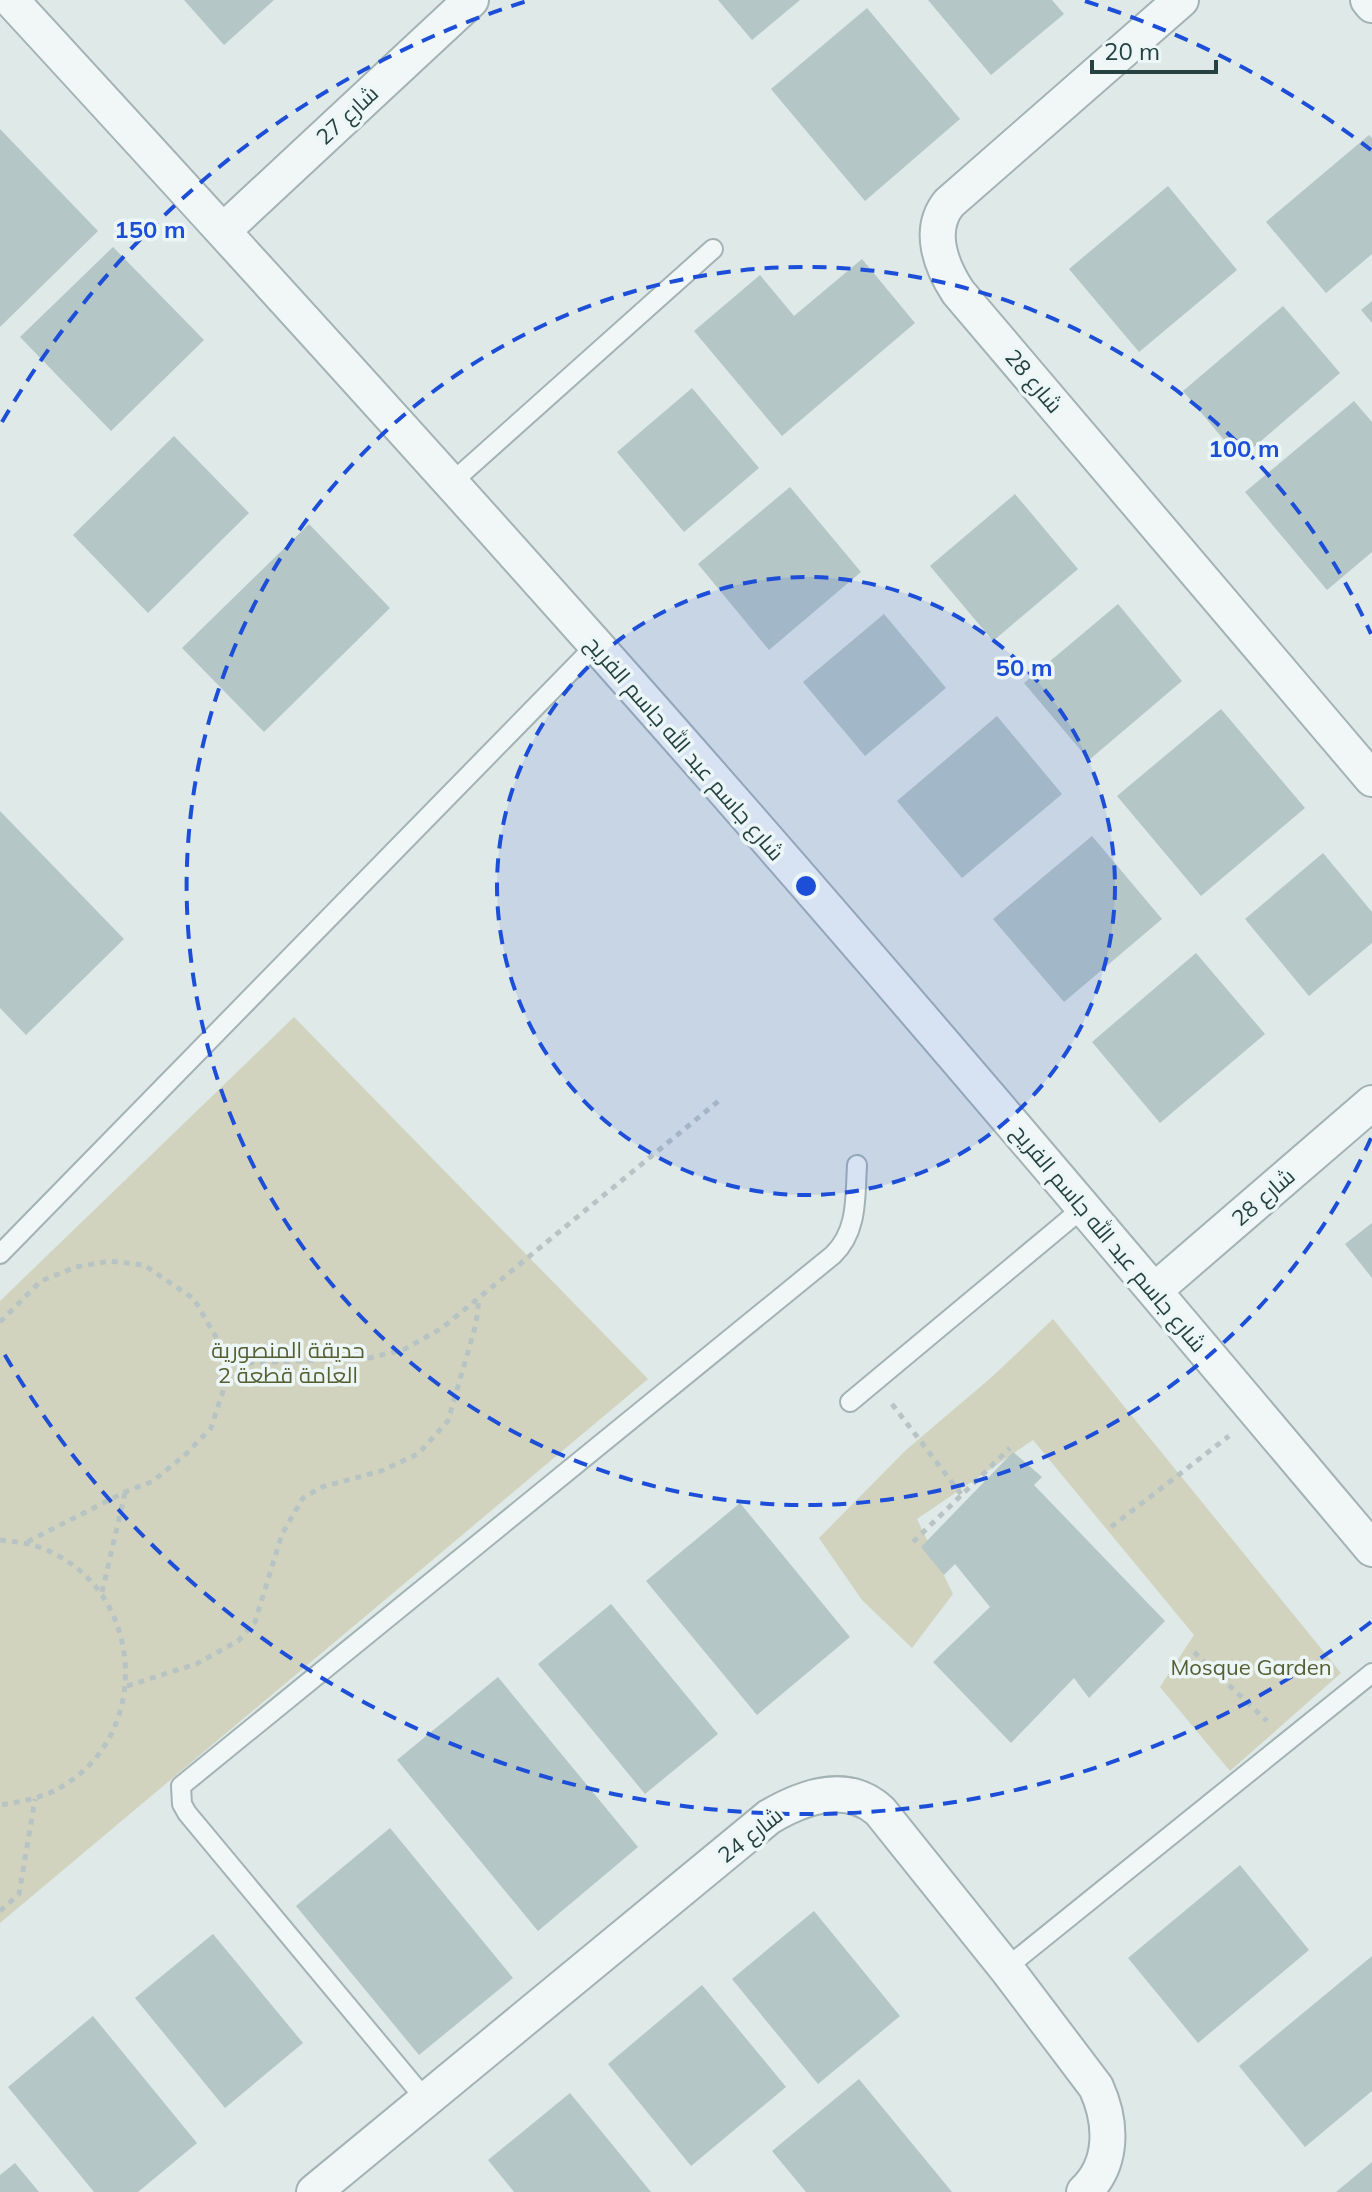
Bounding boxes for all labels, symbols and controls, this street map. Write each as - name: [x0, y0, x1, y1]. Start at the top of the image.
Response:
- scale bar: [1092, 24, 1216, 74]
- text: 20 m: [1104, 36, 1160, 66]
- street label: شارع 27: [310, 79, 385, 151]
- text: 150 m: [114, 214, 186, 244]
- street label: شارع 28: [998, 343, 1069, 419]
- text: 100 m: [1208, 433, 1280, 463]
- street label: شارع جاسم عبد الله جاسم الفريح: [578, 630, 790, 867]
- text: 50 m: [996, 652, 1052, 682]
- centre of rings: [792, 872, 820, 900]
- street label: شارع جاسم عبد الله جاسم الفريح: [1004, 1118, 1212, 1359]
- street label: شارع 28: [1226, 1162, 1301, 1233]
- park label: حديقة المنصورية العامة قطعة 2: [211, 1336, 365, 1389]
- park label: Mosque Garden: [1170, 1653, 1332, 1681]
- street label: شارع 24: [712, 1801, 789, 1870]

